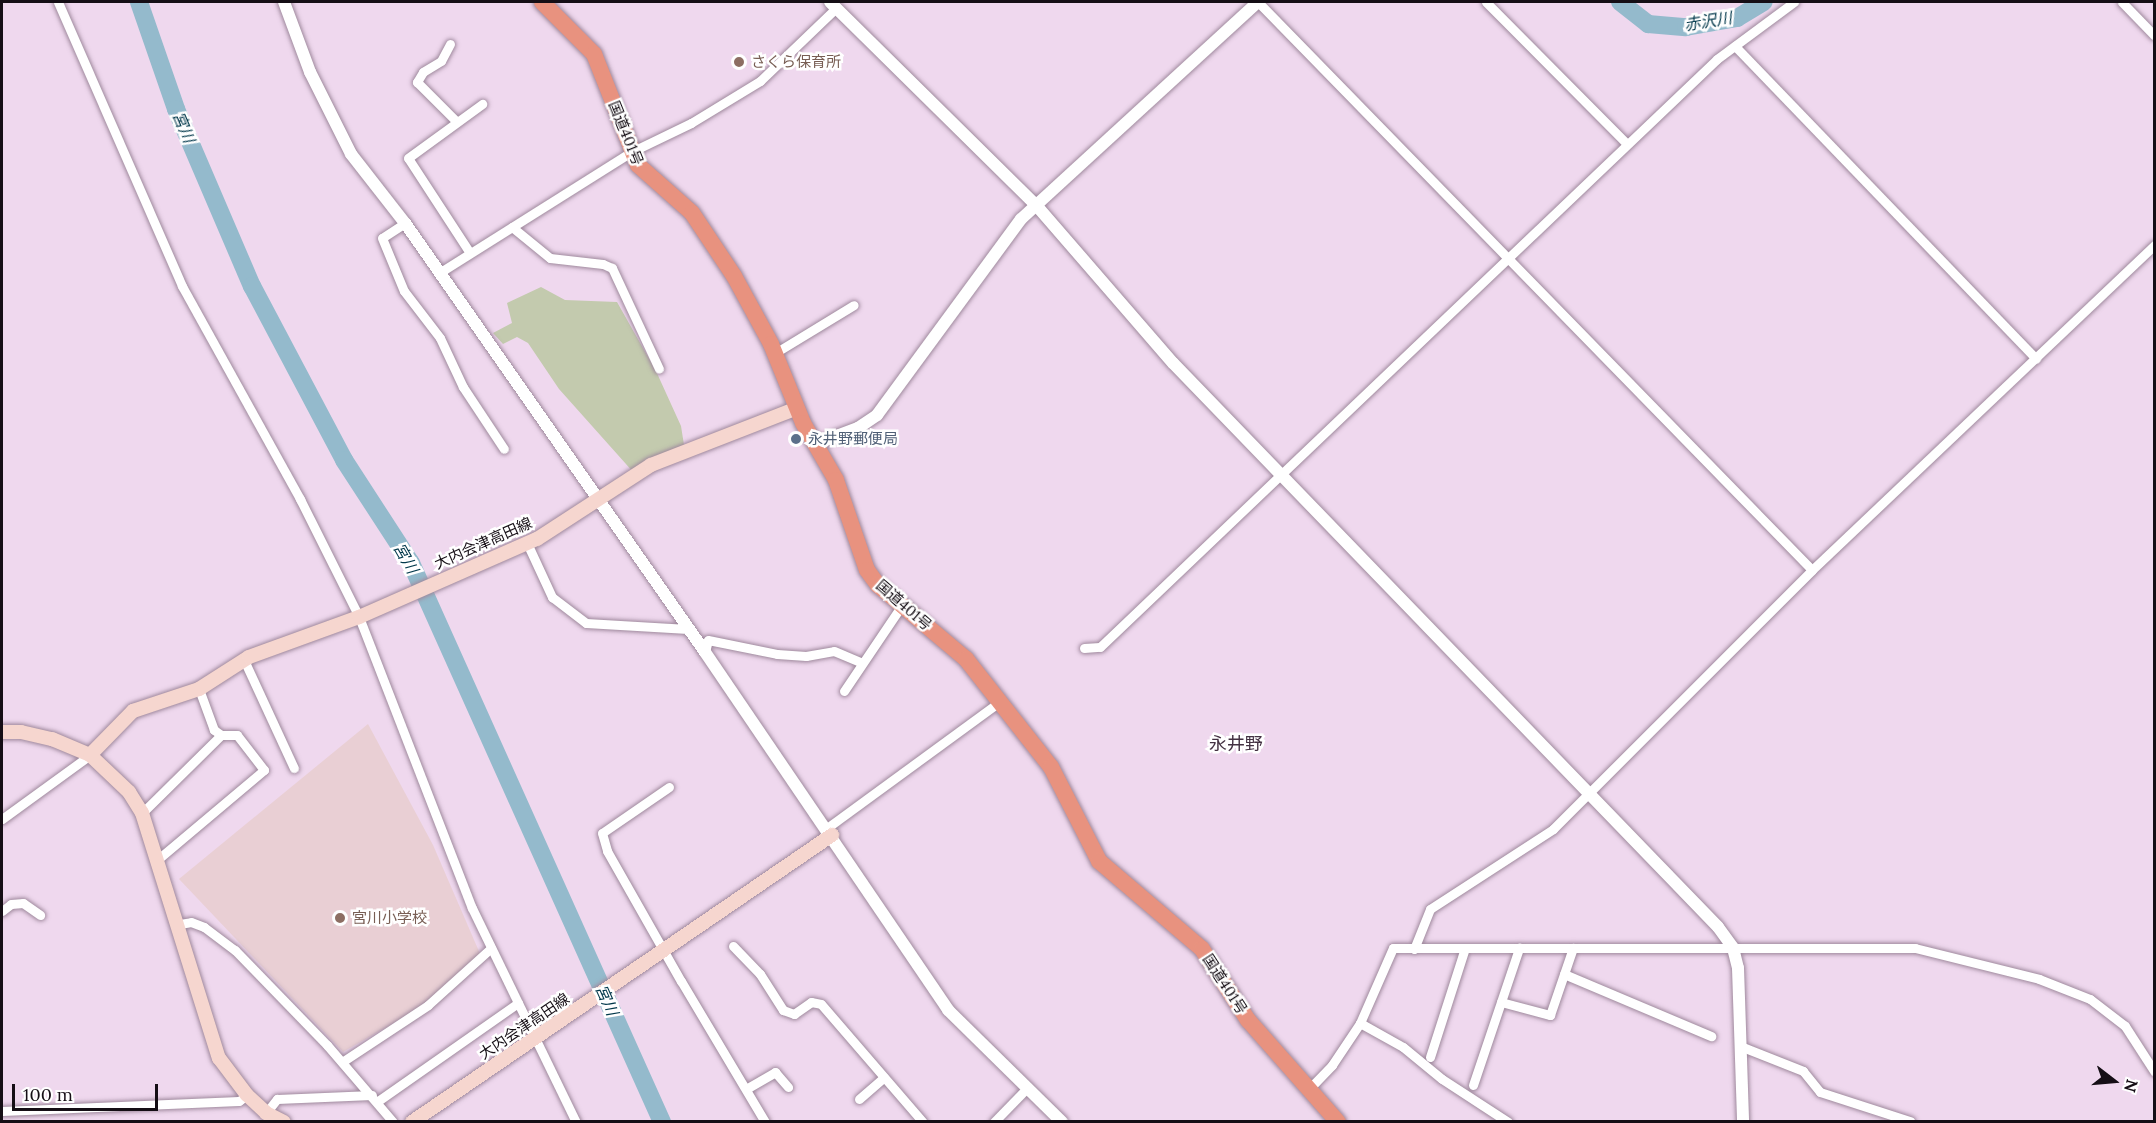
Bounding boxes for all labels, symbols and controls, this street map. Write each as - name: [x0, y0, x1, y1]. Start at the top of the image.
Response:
- water label: 赤沢川: [1683, 8, 1733, 34]
- place label: さくら保育所: [751, 53, 841, 71]
- marker: さくら保育所: [732, 55, 746, 69]
- street label: 国道401号: [605, 98, 647, 168]
- water label: 宮川: [169, 109, 199, 145]
- place label: 永井野郵便局: [808, 430, 898, 448]
- marker: 永井野郵便局: [789, 432, 803, 446]
- street label: 大内会津高田線: [431, 513, 535, 573]
- water label: 宮川: [390, 539, 422, 577]
- street label: 国道401号: [872, 576, 936, 634]
- district label: 永井野: [1209, 733, 1263, 755]
- place label: 宮川小学校: [352, 909, 427, 927]
- marker: 宮川小学校: [333, 911, 347, 925]
- street label: 国道401号: [1199, 951, 1251, 1017]
- water label: 宮川: [592, 981, 622, 1019]
- street label: 大内会津高田線: [475, 989, 573, 1063]
- north arrow: [2084, 1051, 2144, 1111]
- scale bar: [15, 1072, 160, 1110]
- text: N: [2120, 1077, 2143, 1095]
- text: 100 m: [23, 1083, 73, 1106]

